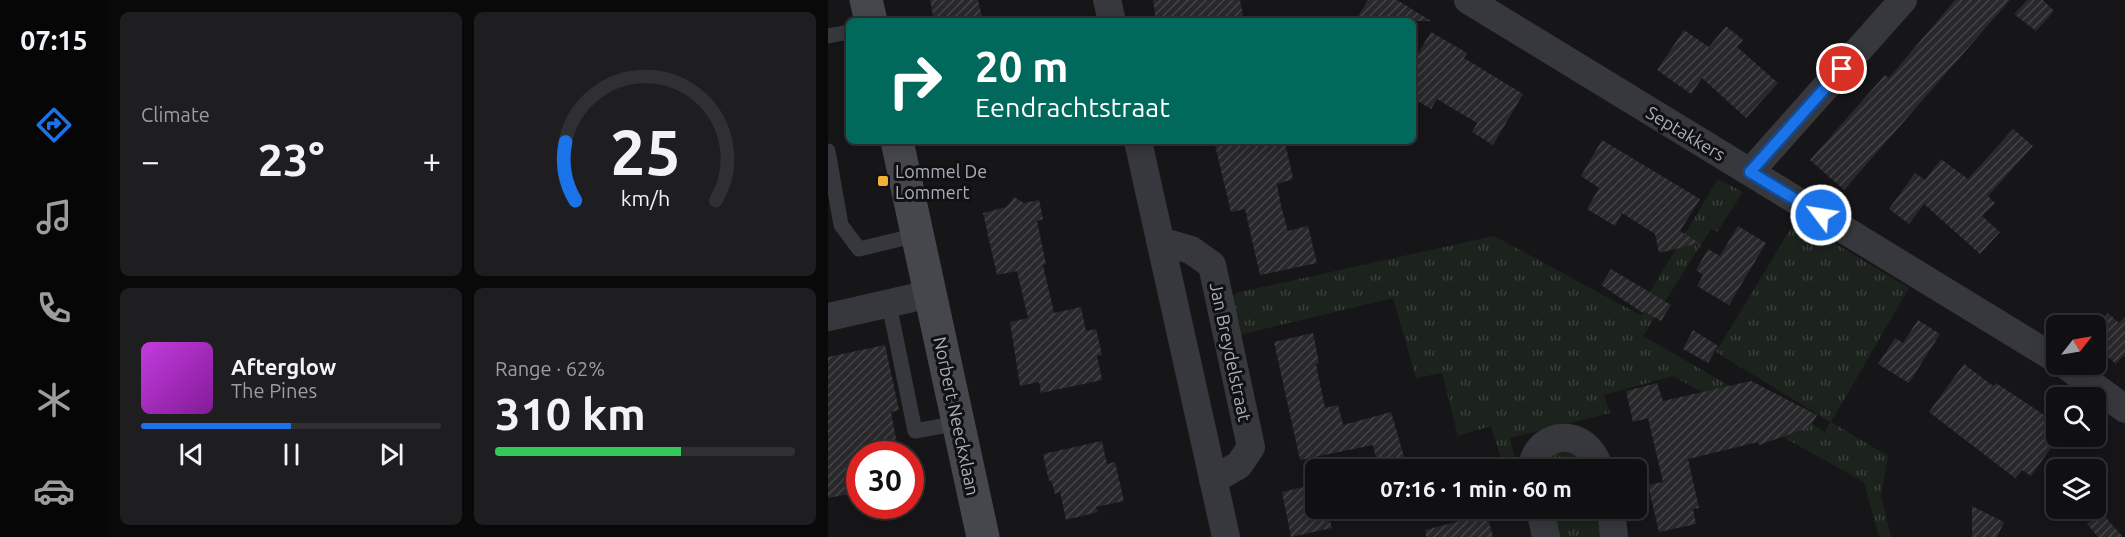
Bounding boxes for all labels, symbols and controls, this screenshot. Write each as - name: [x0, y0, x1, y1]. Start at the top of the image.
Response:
- text: 07:15: [20, 25, 88, 55]
- icon: right: [876, 42, 954, 120]
- text: 20 m: [975, 43, 1069, 90]
- pin: [1816, 43, 1867, 94]
- icon: arrive: [1825, 52, 1858, 85]
- text: Eendrachtstraat: [975, 92, 1170, 122]
- street label: Septakkers: [1643, 102, 1729, 164]
- text: Climate: [141, 103, 210, 126]
- icon: directions: [33, 104, 75, 146]
- text: 25: [610, 117, 680, 187]
- text: 23°: [258, 134, 324, 185]
- text: −: [141, 142, 160, 179]
- text: +: [422, 142, 441, 179]
- place label: Lommel De Lommert: [895, 161, 987, 202]
- marker: Lommel De Lommert: [876, 174, 890, 188]
- position arrow: [1789, 183, 1853, 247]
- text: km/h: [620, 186, 670, 210]
- icon: music: [33, 196, 75, 238]
- street label: Jan Breydelstraat: [1206, 281, 1256, 423]
- icon: phone: [33, 287, 75, 329]
- north arrow: [2046, 315, 2106, 375]
- map controls: [2046, 315, 2106, 519]
- street label: Norbert Neeckxlaan: [930, 335, 984, 497]
- text: Afterglow: [231, 354, 336, 379]
- text: Range · 62%: [495, 357, 605, 380]
- icon: climate: [33, 379, 75, 421]
- text: The Pines: [231, 379, 317, 402]
- button: search: [2046, 387, 2106, 447]
- text: 310 km: [495, 388, 646, 439]
- icon: previous: [175, 438, 208, 471]
- icon: pause: [275, 438, 308, 471]
- icon: next: [375, 438, 408, 471]
- speed limit sign: 30: [846, 441, 924, 519]
- button: layers: [2046, 459, 2106, 519]
- icon: car: [33, 470, 75, 512]
- text: 07:16 · 1 min · 60 m: [1380, 476, 1572, 501]

